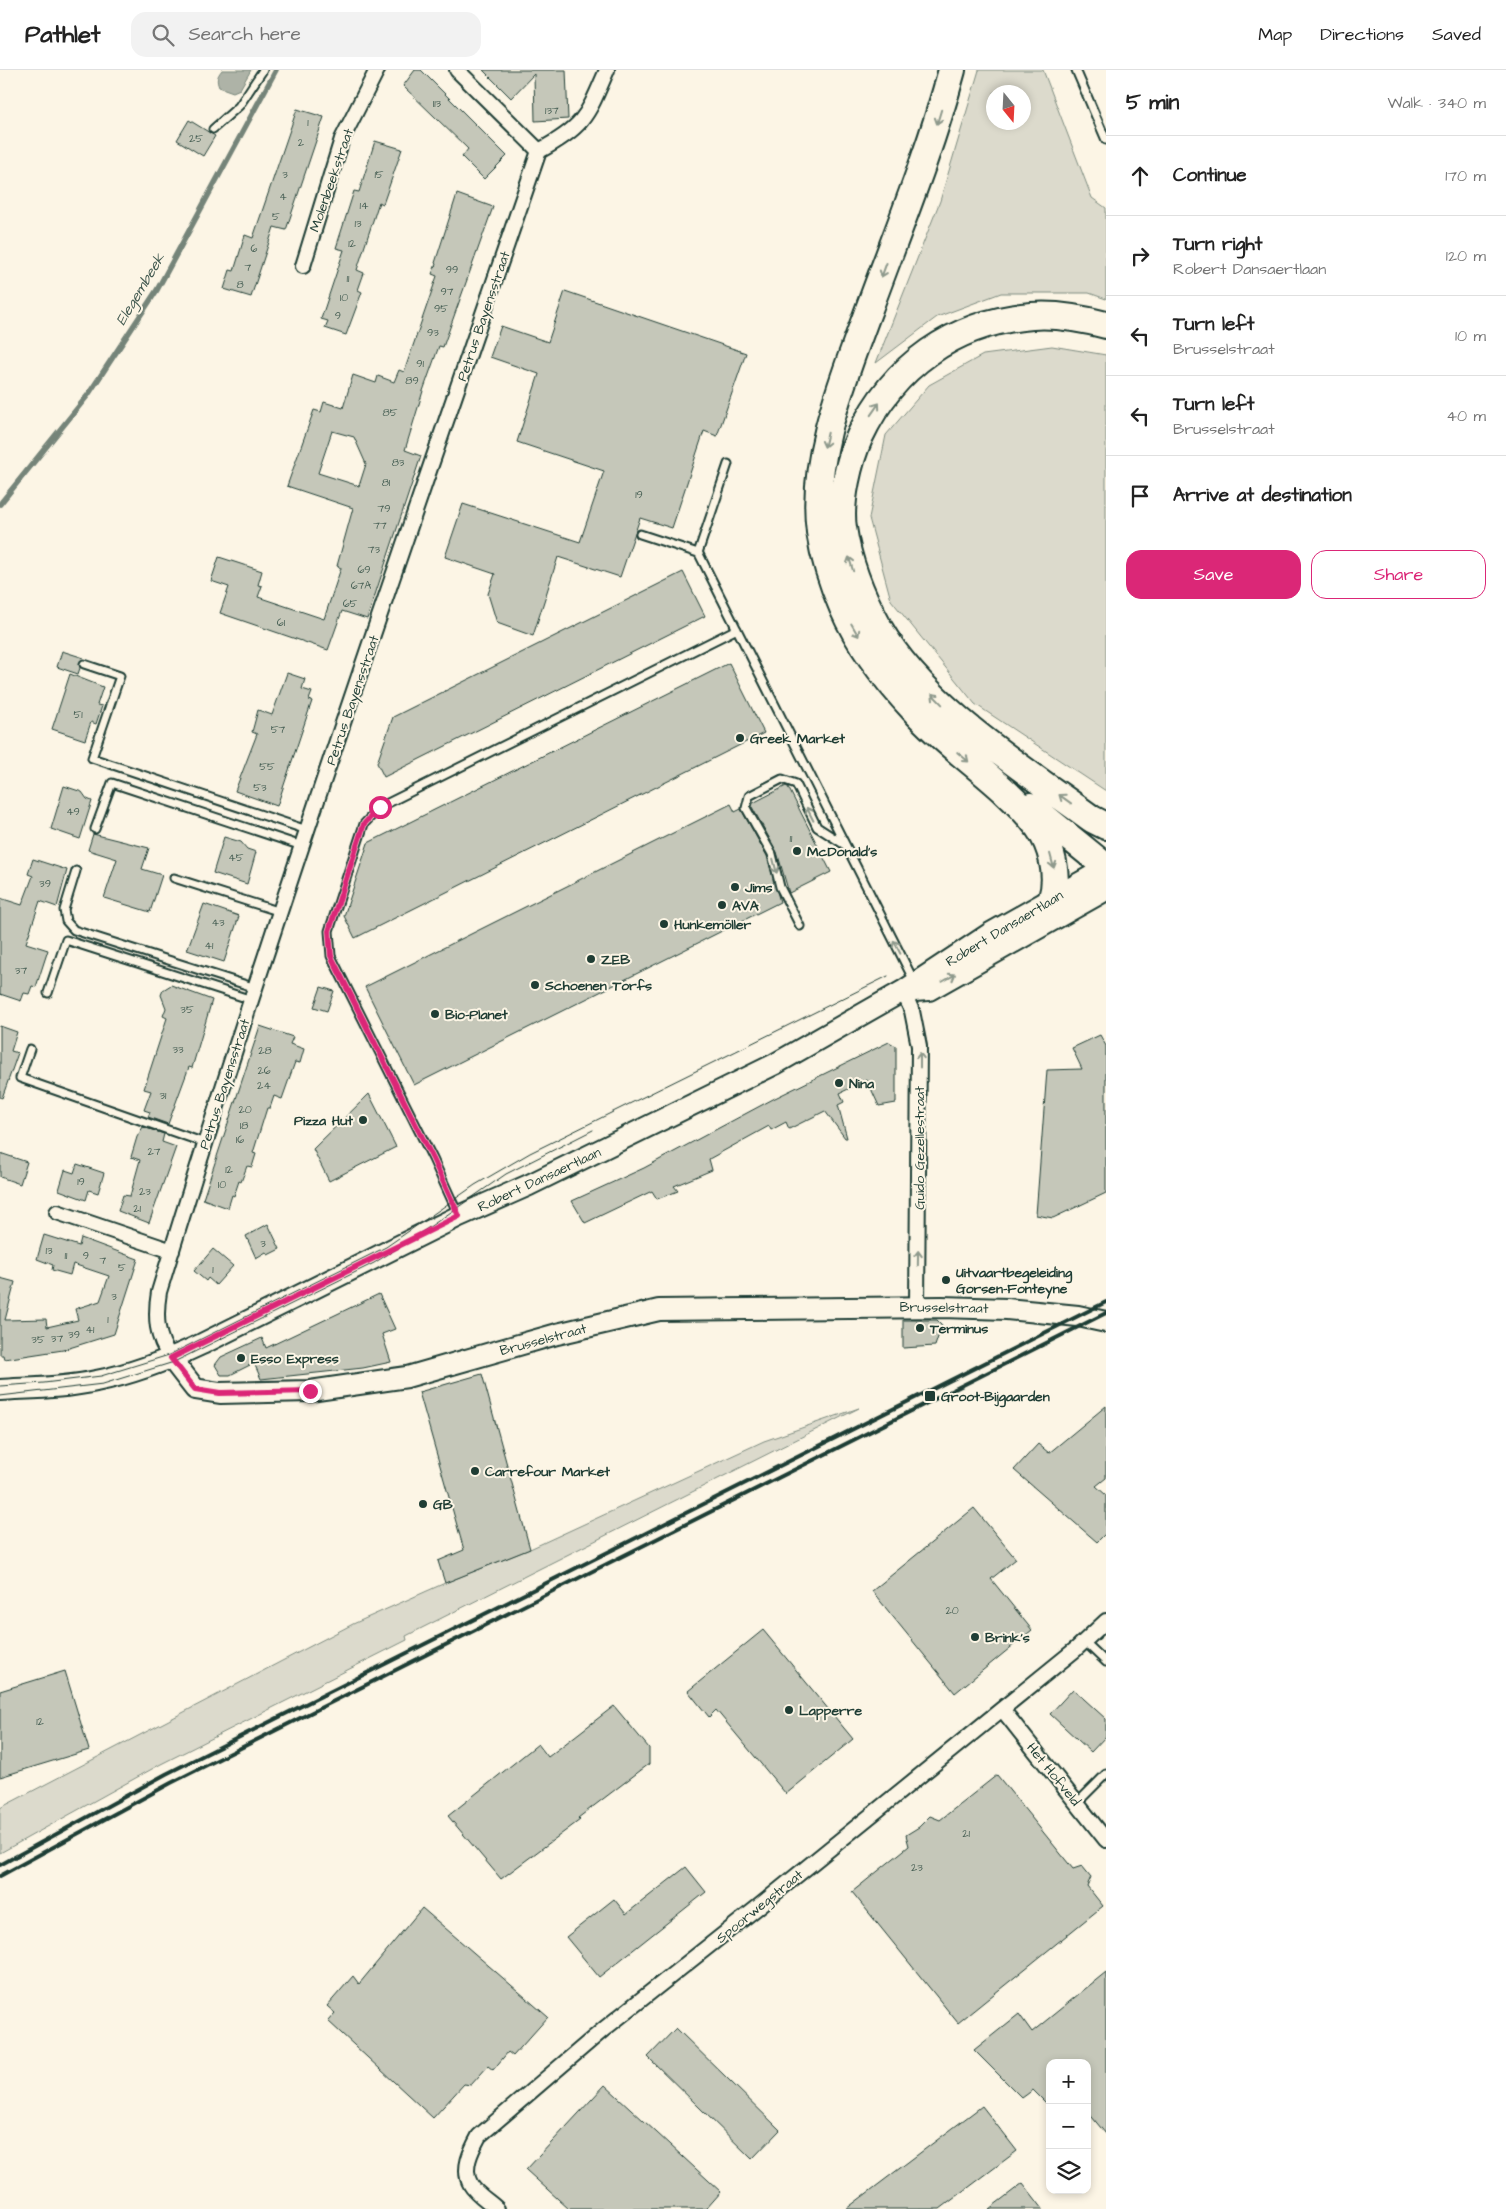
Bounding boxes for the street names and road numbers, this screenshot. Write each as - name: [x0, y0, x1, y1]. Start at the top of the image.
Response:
- street label: Molenbeekstraat: [305, 126, 359, 235]
- street label: Petrus Bayensstraat: [452, 248, 516, 384]
- street label: Petrus Bayensstraat: [321, 632, 385, 768]
- street label: Robert Dansaertlaan: [942, 886, 1067, 972]
- street label: Petrus Bayensstraat: [194, 1016, 256, 1152]
- street label: Guido Gezellestraat: [910, 1086, 930, 1210]
- street label: Robert Dansaertlaan: [474, 1143, 604, 1217]
- street label: Brusselstraat: [899, 1297, 989, 1319]
- street label: Brusselstraat: [498, 1319, 589, 1361]
- street label: Het Hofveld: [1021, 1739, 1085, 1811]
- street label: Spoorwegstraat: [712, 1865, 808, 1948]

